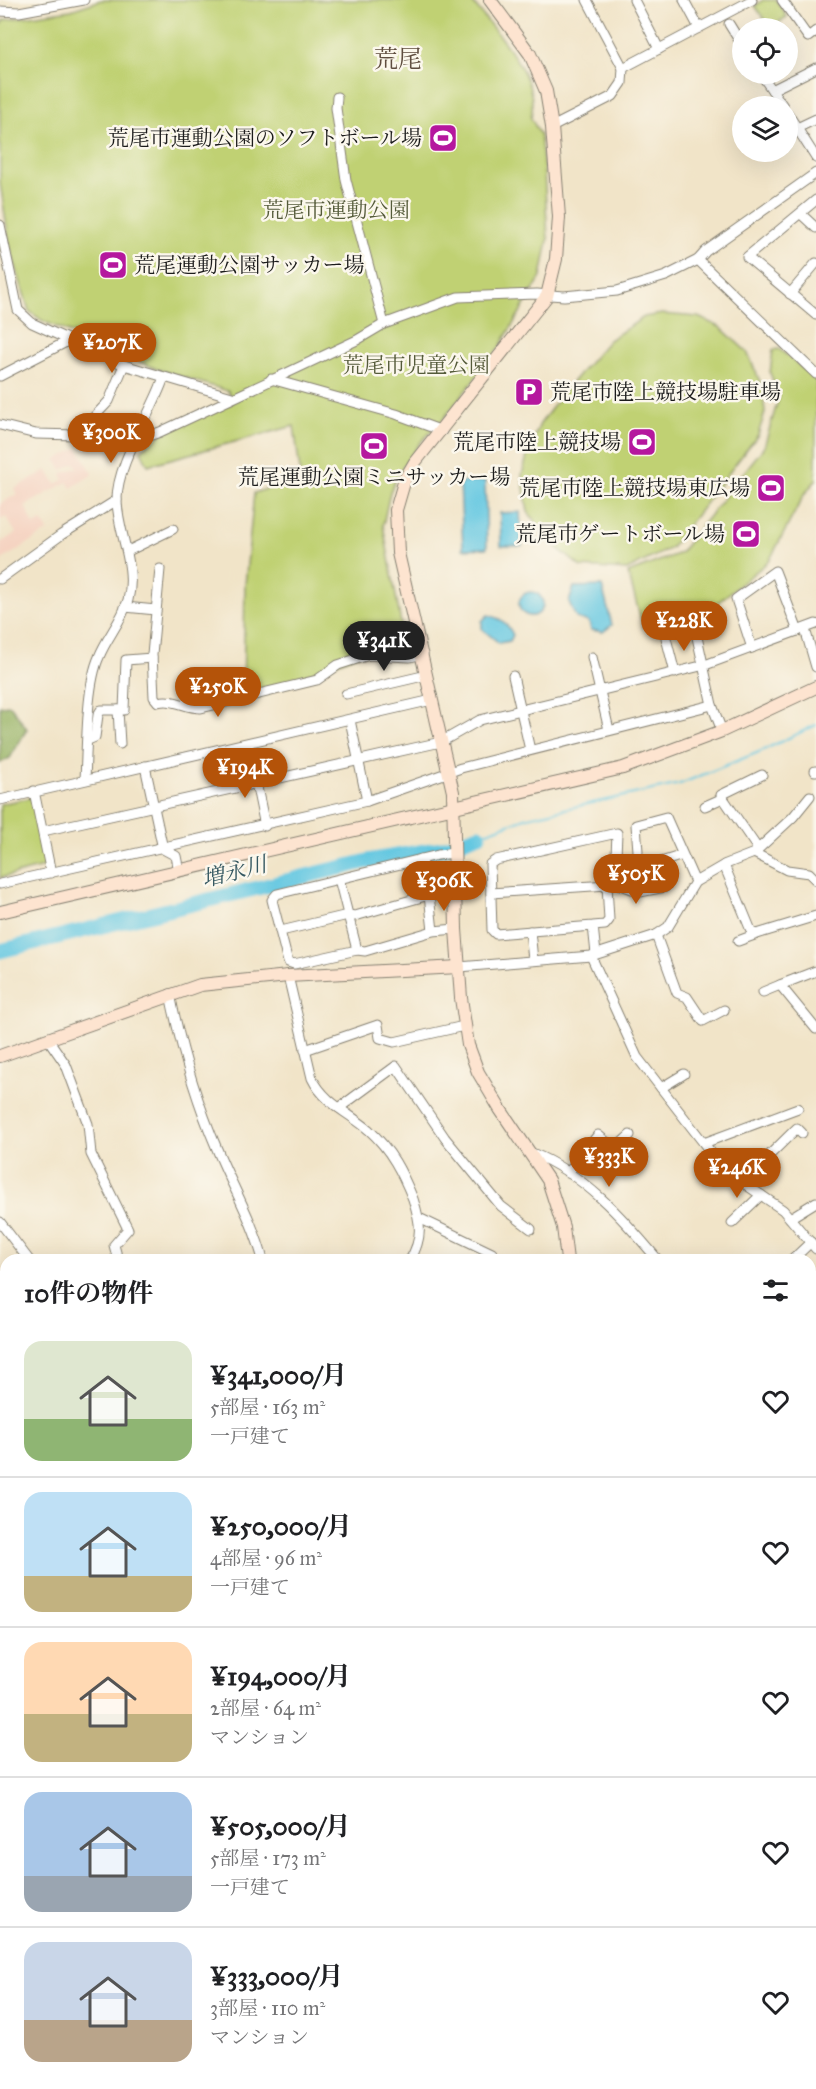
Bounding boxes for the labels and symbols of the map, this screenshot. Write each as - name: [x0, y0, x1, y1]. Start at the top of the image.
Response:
- district label: 荒尾: [374, 44, 422, 74]
- sports icon: 荒尾市運動公園のソフトボール場: [427, 122, 459, 154]
- place label: 荒尾市運動公園のソフトボール場: [108, 125, 422, 151]
- park label: 荒尾市運動公園: [263, 197, 410, 223]
- sports icon: 荒尾運動公園サッカー場: [97, 249, 129, 281]
- place label: 荒尾運動公園サッカー場: [134, 252, 365, 278]
- pin: ¥207K: [70, 323, 154, 374]
- park label: 荒尾市児童公園: [343, 352, 490, 378]
- parking icon: 荒尾市陸上競技場駐車場: [513, 376, 545, 408]
- place label: 荒尾市陸上競技場駐車場: [550, 379, 781, 405]
- pin: ¥300K: [69, 413, 153, 464]
- sports icon: 荒尾市陸上競技場: [626, 426, 658, 458]
- place label: 荒尾市陸上競技場: [453, 429, 621, 455]
- sports icon: 荒尾運動公園ミニサッカー場: [358, 430, 390, 462]
- place label: 荒尾運動公園ミニサッカー場: [238, 464, 510, 490]
- sports icon: 荒尾市陸上競技場東広場: [755, 472, 787, 504]
- place label: 荒尾市陸上競技場東広場: [519, 475, 750, 501]
- sports icon: 荒尾市ゲートボール場: [730, 518, 762, 550]
- place label: 荒尾市ゲートボール場: [515, 521, 725, 547]
- pin: ¥228K: [642, 601, 726, 652]
- pin: ¥341K: [342, 621, 426, 672]
- pin: ¥250K: [176, 667, 260, 718]
- pin: ¥194K: [203, 748, 287, 799]
- water label: 増永川: [199, 850, 271, 893]
- pin: ¥505K: [594, 854, 678, 905]
- pin: ¥306K: [402, 861, 486, 912]
- pin: ¥333K: [567, 1137, 651, 1188]
- pin: ¥246K: [695, 1148, 779, 1199]

